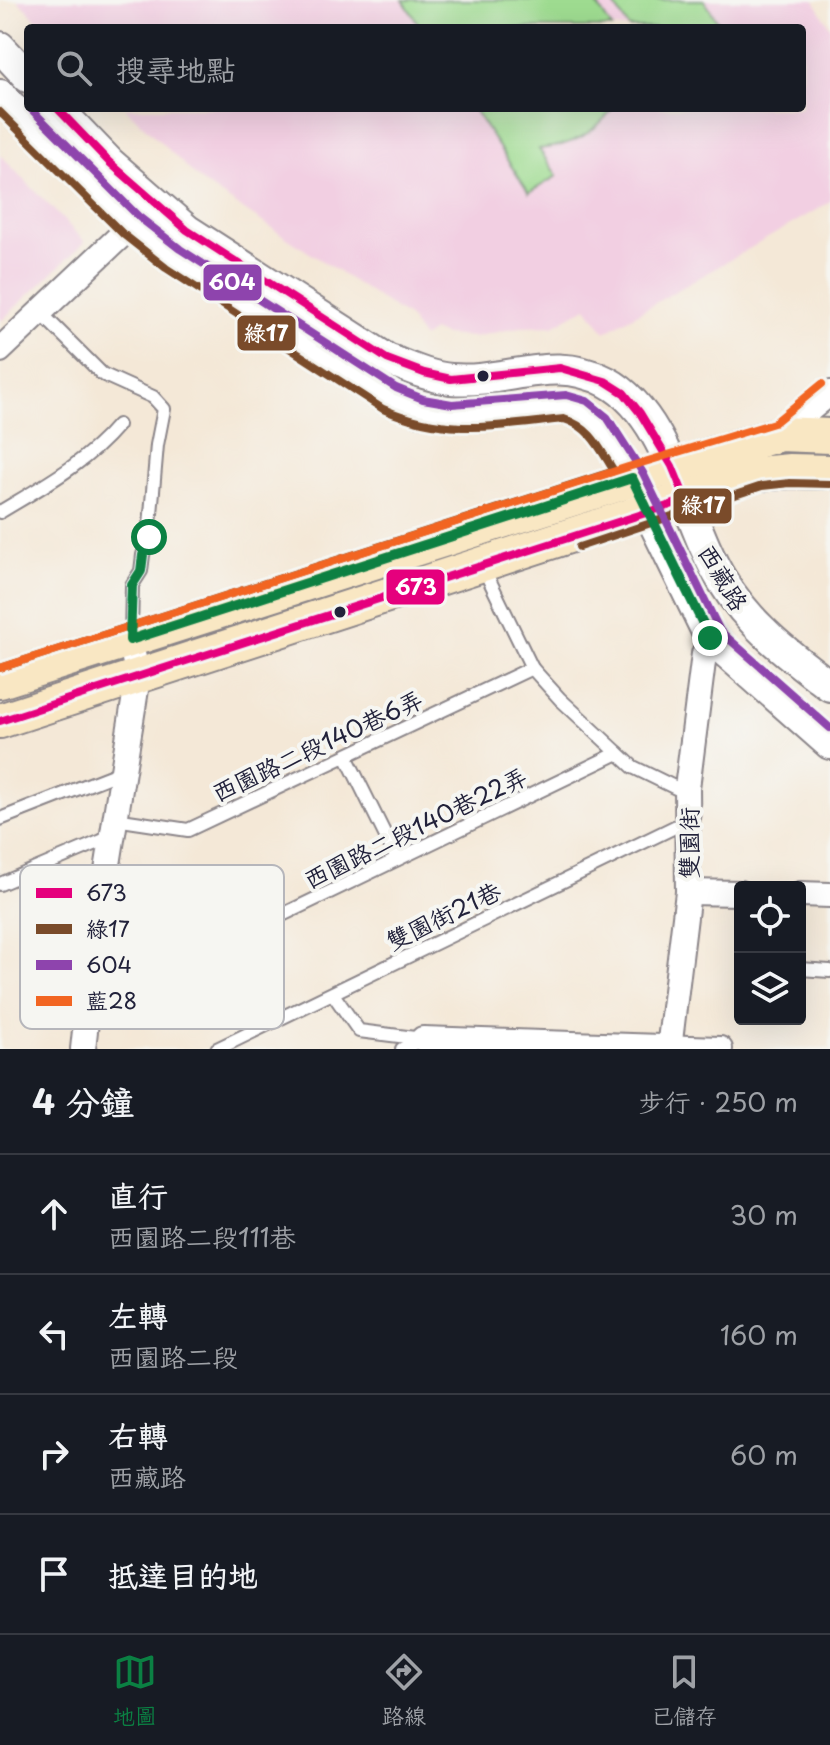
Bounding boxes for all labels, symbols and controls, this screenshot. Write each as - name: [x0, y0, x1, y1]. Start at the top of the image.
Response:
- search box: [24, 24, 806, 112]
- icon: search: [52, 46, 96, 90]
- text: 搜尋地點: [116, 46, 236, 91]
- line badge: 604: [202, 263, 263, 302]
- text: 604: [209, 264, 255, 297]
- line badge: 綠17: [236, 314, 297, 352]
- text: 綠17: [244, 315, 289, 348]
- unlabelled marker: [475, 368, 491, 384]
- line badge: 綠17: [672, 487, 733, 525]
- text: 綠17: [681, 487, 726, 520]
- route start: [131, 519, 167, 555]
- street label: 西藏路: [690, 537, 758, 617]
- line badge: 673: [385, 568, 446, 606]
- text: 673: [395, 569, 437, 602]
- unlabelled marker: [332, 604, 348, 620]
- route end: [692, 620, 728, 656]
- street label: 西園路二段140巷6弄: [206, 680, 428, 810]
- street label: 西園路二段140巷22弄: [297, 757, 533, 897]
- street label: 雙園街: [670, 807, 706, 879]
- legend: [20, 865, 284, 1029]
- street label: 雙園街21巷: [379, 872, 507, 958]
- text: 673: [86, 875, 127, 908]
- map controls: [734, 881, 806, 1025]
- button: locate: [734, 881, 806, 953]
- text: 綠17: [86, 911, 130, 944]
- text: 604: [86, 947, 132, 980]
- button: layers: [734, 953, 806, 1025]
- text: 藍28: [86, 983, 137, 1016]
- text: 4 分鐘: [32, 1075, 134, 1127]
- text: 步行 · 250 m: [639, 1082, 798, 1121]
- text: 直行: [108, 1172, 168, 1217]
- icon: ahead: [32, 1192, 76, 1236]
- text: 30 m: [730, 1195, 798, 1234]
- text: 西園路二段111巷: [108, 1217, 296, 1256]
- text: 左轉: [108, 1292, 168, 1337]
- icon: left: [32, 1312, 76, 1356]
- text: 160 m: [720, 1315, 798, 1354]
- text: 西園路二段: [108, 1337, 238, 1376]
- text: 右轉: [108, 1412, 168, 1457]
- icon: right: [32, 1432, 76, 1476]
- text: 60 m: [730, 1435, 798, 1474]
- text: 西藏路: [108, 1457, 186, 1496]
- icon: arrive: [32, 1552, 76, 1596]
- text: 抵達目的地: [108, 1552, 258, 1597]
- tab: 地圖: [113, 1650, 157, 1731]
- tab: 路線: [382, 1650, 426, 1731]
- tab: 已儲存: [651, 1650, 717, 1731]

